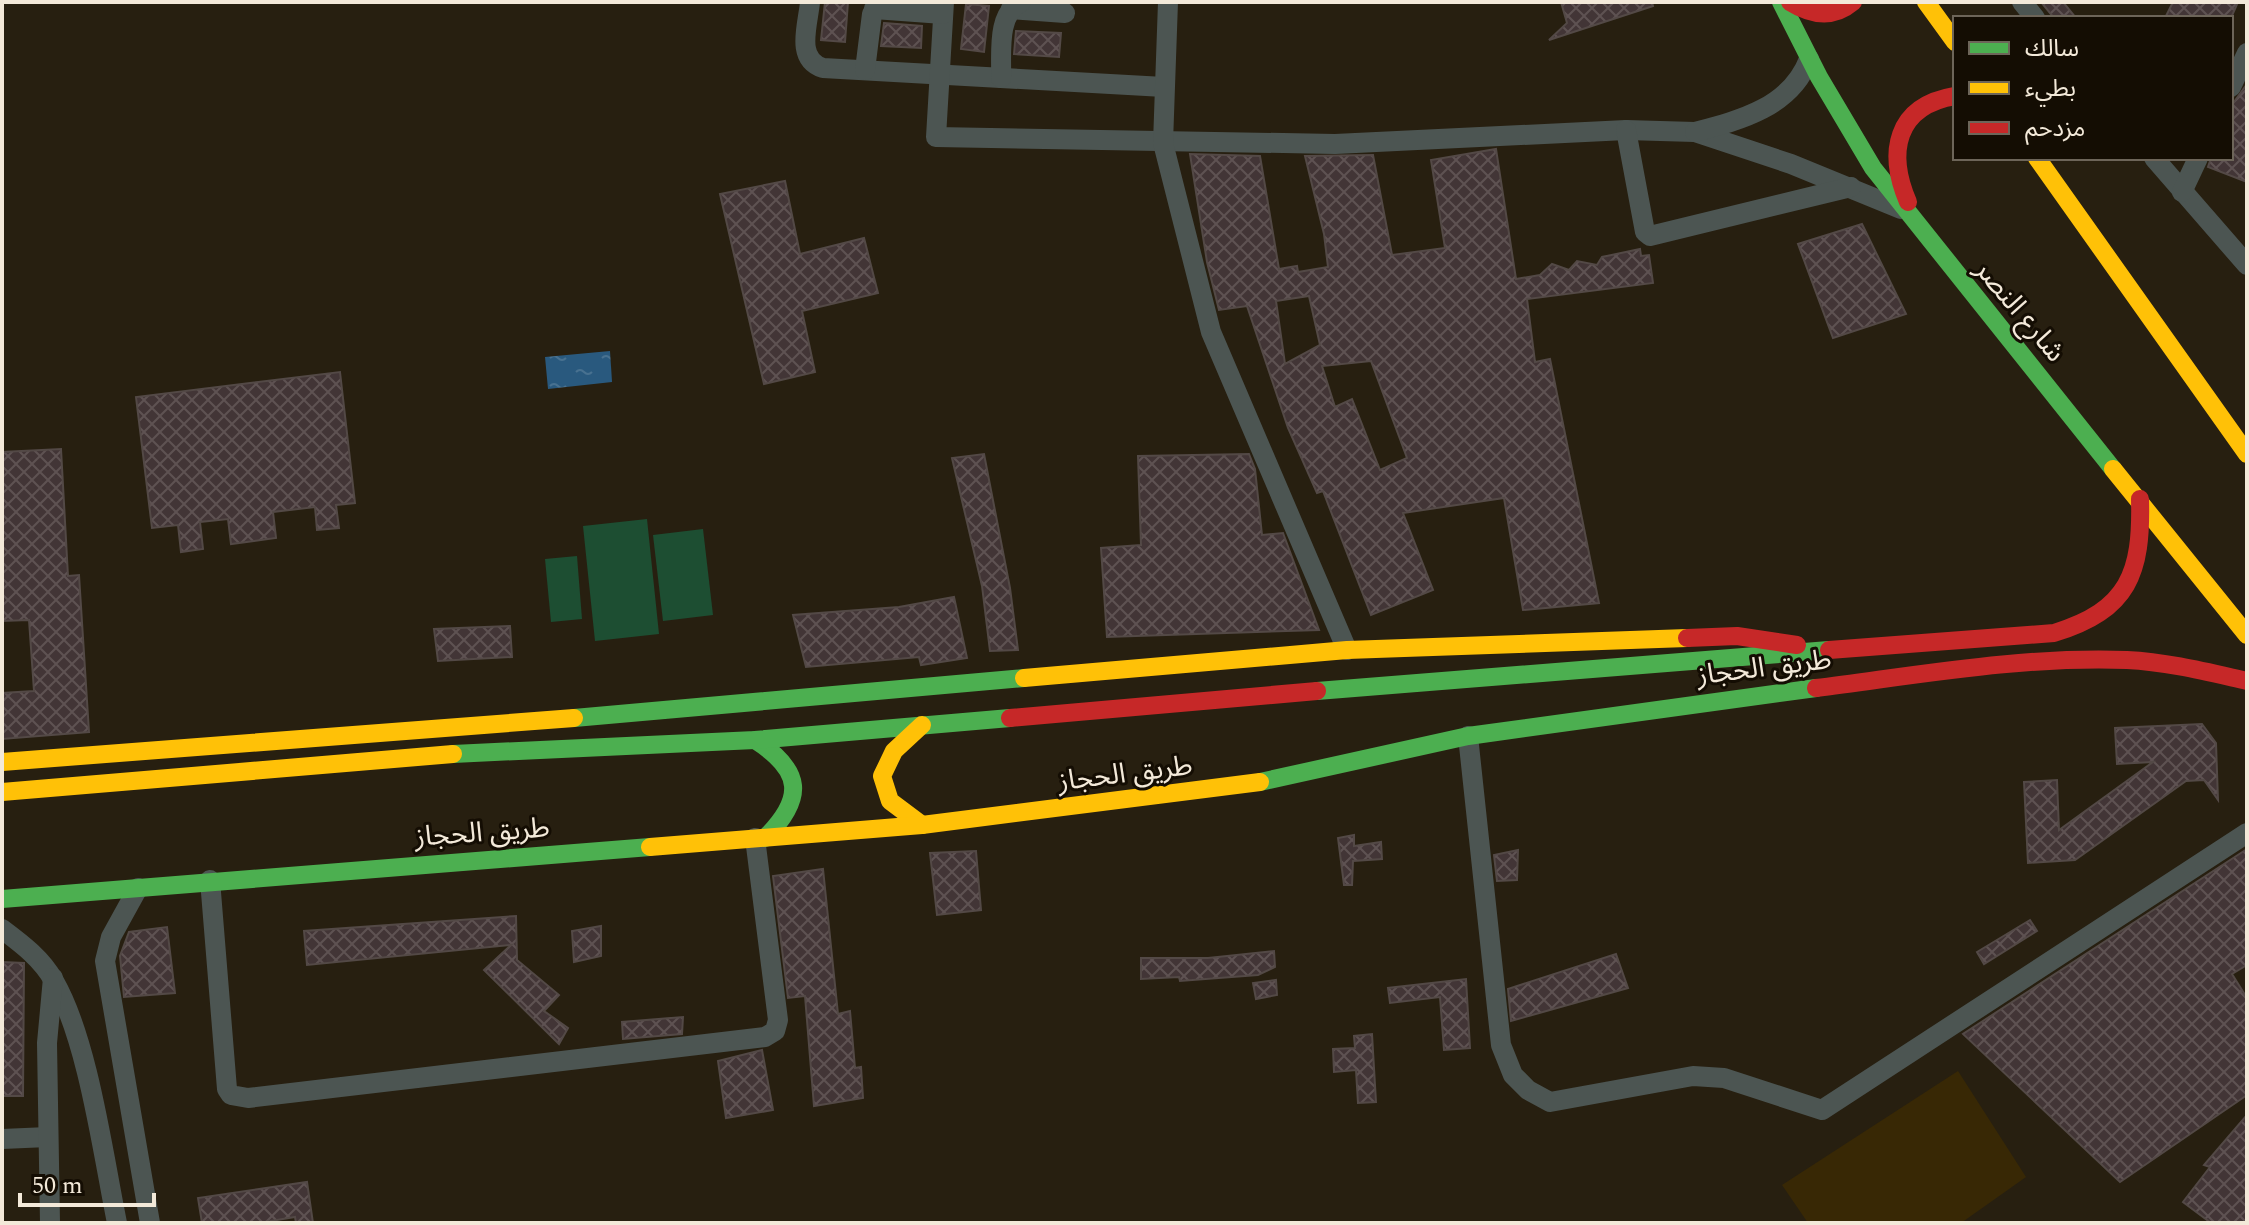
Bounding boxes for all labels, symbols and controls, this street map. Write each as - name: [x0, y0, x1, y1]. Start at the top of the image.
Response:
- legend: [1953, 16, 2233, 160]
- text: سالك: [2025, 31, 2079, 67]
- text: بطيء: [2025, 71, 2076, 107]
- text: مزدحم: [2025, 111, 2085, 147]
- street label: شارع النصر: [1963, 249, 2076, 372]
- street label: طريق الحجاز: [1693, 638, 1834, 697]
- street label: طريق الحجاز: [1054, 744, 1195, 803]
- street label: طريق الحجاز: [412, 806, 551, 859]
- scale bar: [20, 1157, 154, 1207]
- text: 50 m: [32, 1168, 83, 1204]

